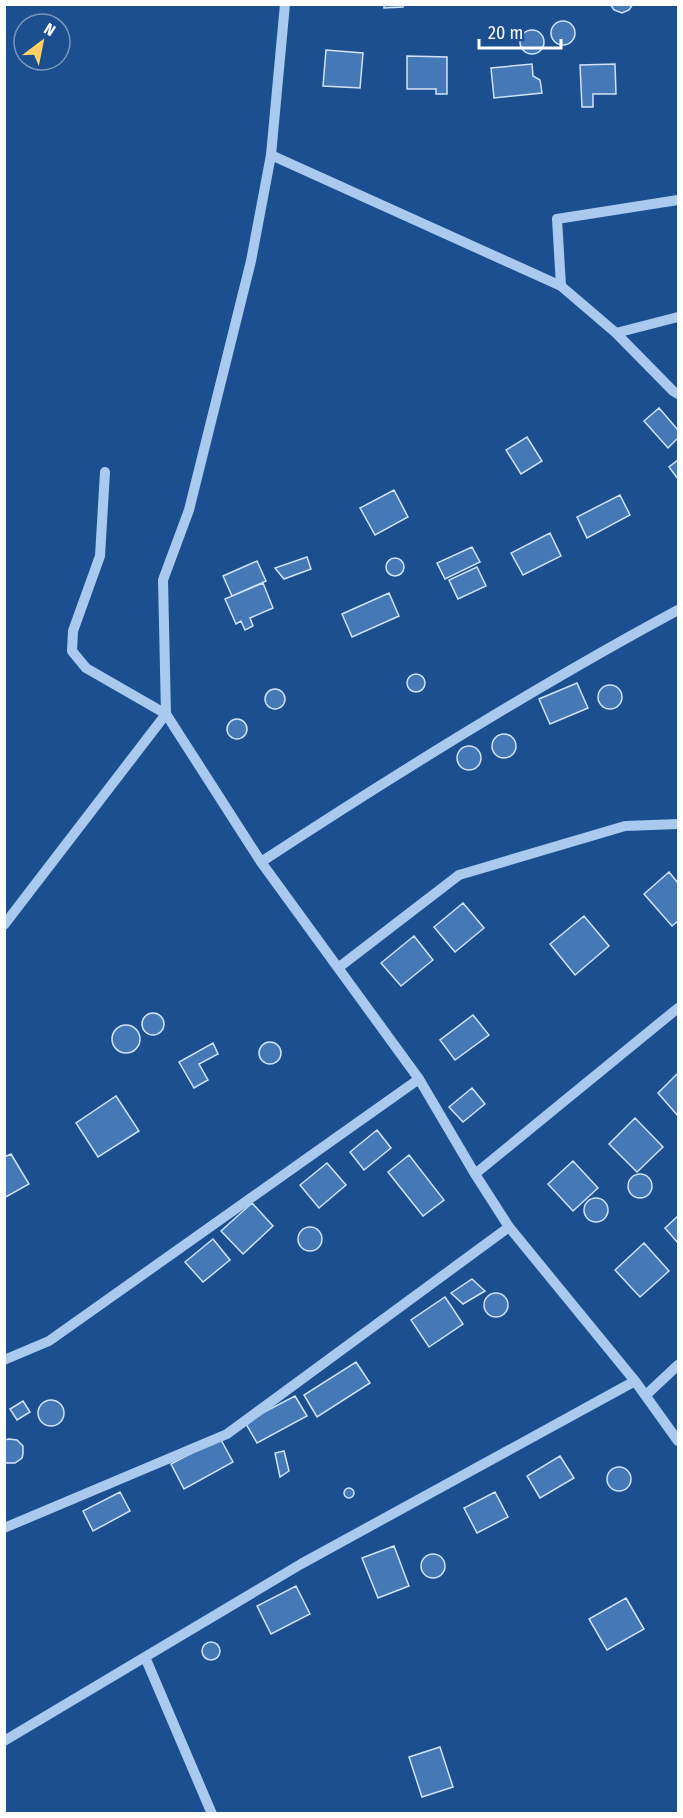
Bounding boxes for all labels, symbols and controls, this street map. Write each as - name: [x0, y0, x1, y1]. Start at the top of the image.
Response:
- north arrow: [12, 12, 72, 72]
- scale bar: [479, 12, 562, 50]
- text: N: [41, 19, 59, 40]
- text: 20 m: [488, 22, 523, 44]

